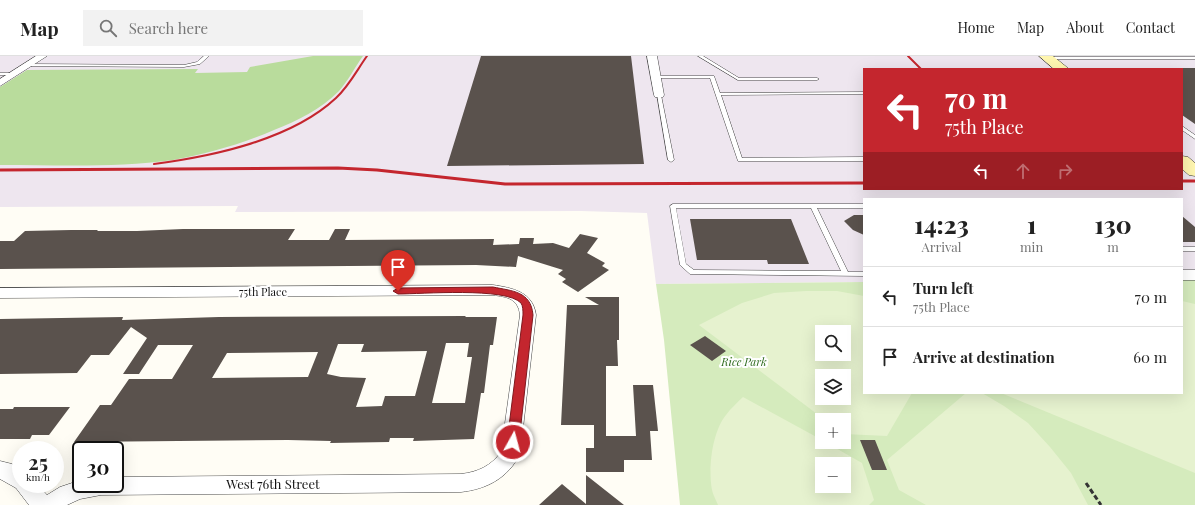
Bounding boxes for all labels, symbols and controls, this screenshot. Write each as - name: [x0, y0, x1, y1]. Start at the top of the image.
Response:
- search box: [83, 10, 363, 46]
- text: Map: [20, 15, 59, 41]
- icon: search: [97, 17, 119, 39]
- text: Search here: [129, 18, 208, 38]
- text: Home: [957, 18, 995, 37]
- text: Map: [1017, 18, 1044, 37]
- text: About: [1066, 18, 1104, 37]
- text: Contact: [1126, 18, 1175, 37]
- text: 70 m: [945, 79, 1008, 116]
- icon: left: [879, 84, 931, 136]
- text: 75th Place: [945, 115, 1024, 139]
- icon: left: [970, 160, 992, 182]
- icon: ahead: [1012, 160, 1034, 182]
- icon: right: [1054, 160, 1076, 182]
- text: 14:23: [914, 208, 969, 240]
- text: 1: [1027, 208, 1036, 240]
- text: 130: [1095, 208, 1132, 240]
- text: Arrival: [921, 238, 962, 255]
- text: min: [1020, 238, 1043, 255]
- text: m: [1107, 238, 1119, 255]
- pin: [381, 250, 415, 291]
- icon: arrive: [387, 256, 409, 278]
- text: Turn left: [913, 278, 974, 298]
- street label: 75th Place: [239, 284, 287, 299]
- icon: left: [879, 286, 901, 308]
- text: 70 m: [1135, 287, 1167, 307]
- text: 75th Place: [913, 298, 970, 315]
- map controls: [815, 325, 851, 493]
- button: search: [815, 325, 851, 361]
- icon: arrive: [879, 346, 901, 368]
- text: Arrive at destination: [913, 347, 1055, 367]
- text: 60 m: [1133, 347, 1167, 367]
- park label: Rice Park: [720, 354, 767, 369]
- button: layers: [815, 369, 851, 405]
- button: +: [815, 413, 851, 449]
- position arrow: [492, 421, 534, 463]
- speed limit sign: 30: [72, 441, 124, 493]
- text: 25: [28, 448, 48, 475]
- button: −: [815, 457, 851, 493]
- text: km/h: [26, 470, 50, 484]
- street label: West 76th Street: [225, 475, 320, 492]

